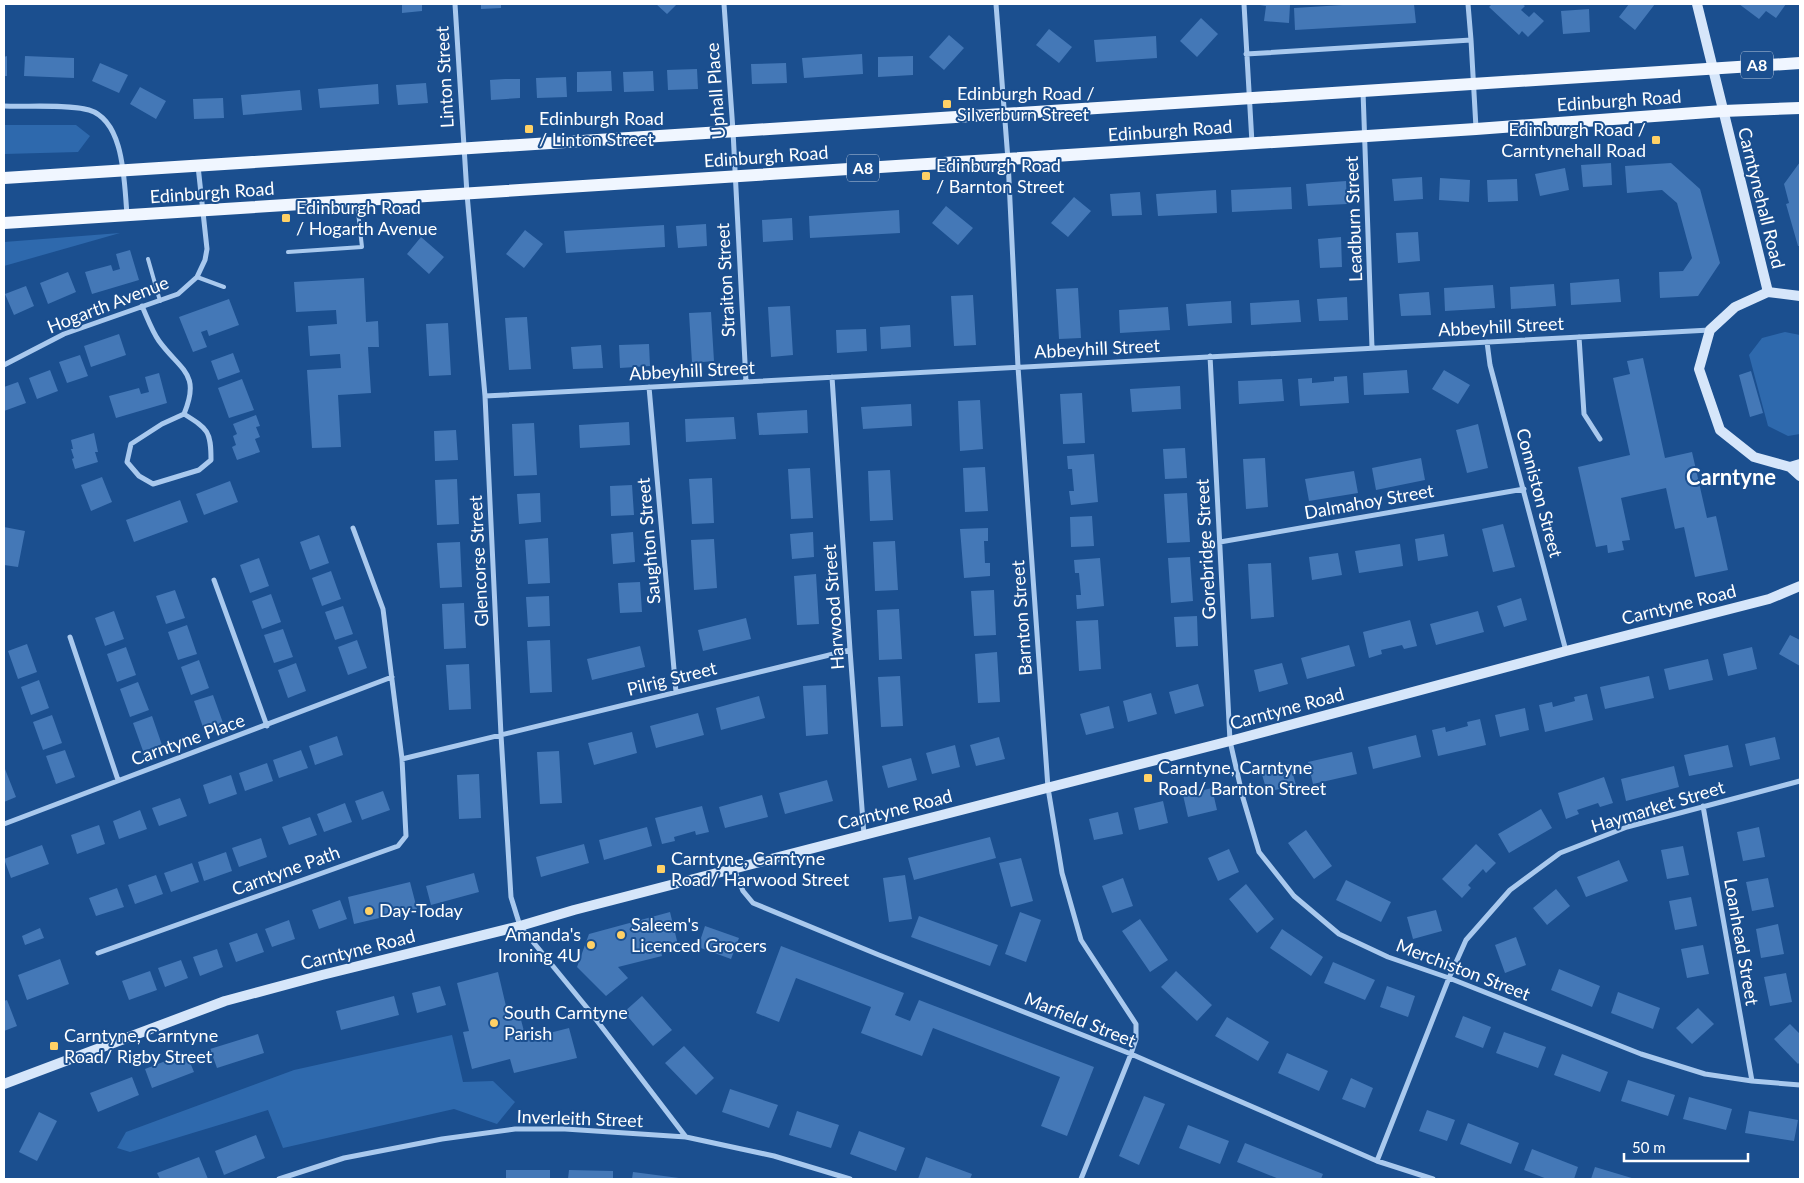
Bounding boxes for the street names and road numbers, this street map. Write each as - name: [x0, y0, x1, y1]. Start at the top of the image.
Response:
- street label: Linton Street: [430, 25, 458, 129]
- street label: Uphall Place: [701, 42, 729, 140]
- road number: A8: [1741, 52, 1773, 78]
- street label: Edinburgh Road: [1556, 85, 1682, 115]
- street label: Edinburgh Road: [1107, 115, 1233, 145]
- street label: Carntynehall Road: [1734, 125, 1790, 271]
- street label: Edinburgh Road: [703, 141, 829, 171]
- road number: A8: [847, 154, 879, 182]
- street label: Leadburn Street: [1340, 155, 1366, 282]
- street label: Edinburgh Road: [149, 177, 275, 207]
- street label: Straiton Street: [711, 222, 739, 338]
- street label: Hogarth Avenue: [44, 271, 172, 337]
- street label: Abbeyhill Street: [1438, 312, 1565, 340]
- street label: Abbeyhill Street: [1034, 334, 1161, 362]
- street label: Abbeyhill Street: [629, 356, 756, 384]
- street label: Conniston Street: [1512, 426, 1568, 560]
- street label: Saughton Street: [631, 477, 664, 605]
- street label: Gorebridge Street: [1190, 478, 1220, 620]
- street label: Dalmahoy Street: [1302, 479, 1436, 523]
- street label: Glencorse Street: [464, 494, 492, 627]
- street label: Harwood Street: [818, 543, 848, 670]
- street label: Barnton Street: [1006, 559, 1036, 676]
- street label: Carntyne Road: [1619, 579, 1738, 629]
- street label: Pilrig Street: [625, 656, 719, 700]
- street label: Carntyne Road: [1227, 682, 1346, 734]
- street label: Carntyne Place: [128, 708, 247, 770]
- street label: Haymarket Street: [1588, 775, 1728, 837]
- street label: Carntyne Road: [835, 784, 954, 834]
- street label: Carntyne Path: [229, 840, 343, 900]
- street label: Loanhead Street: [1720, 877, 1764, 1007]
- street label: Carntyne Road: [298, 924, 417, 974]
- street label: Merchiston Street: [1393, 933, 1534, 1005]
- street label: Marfield Street: [1022, 987, 1140, 1052]
- street label: Inverleith Street: [516, 1105, 644, 1131]

